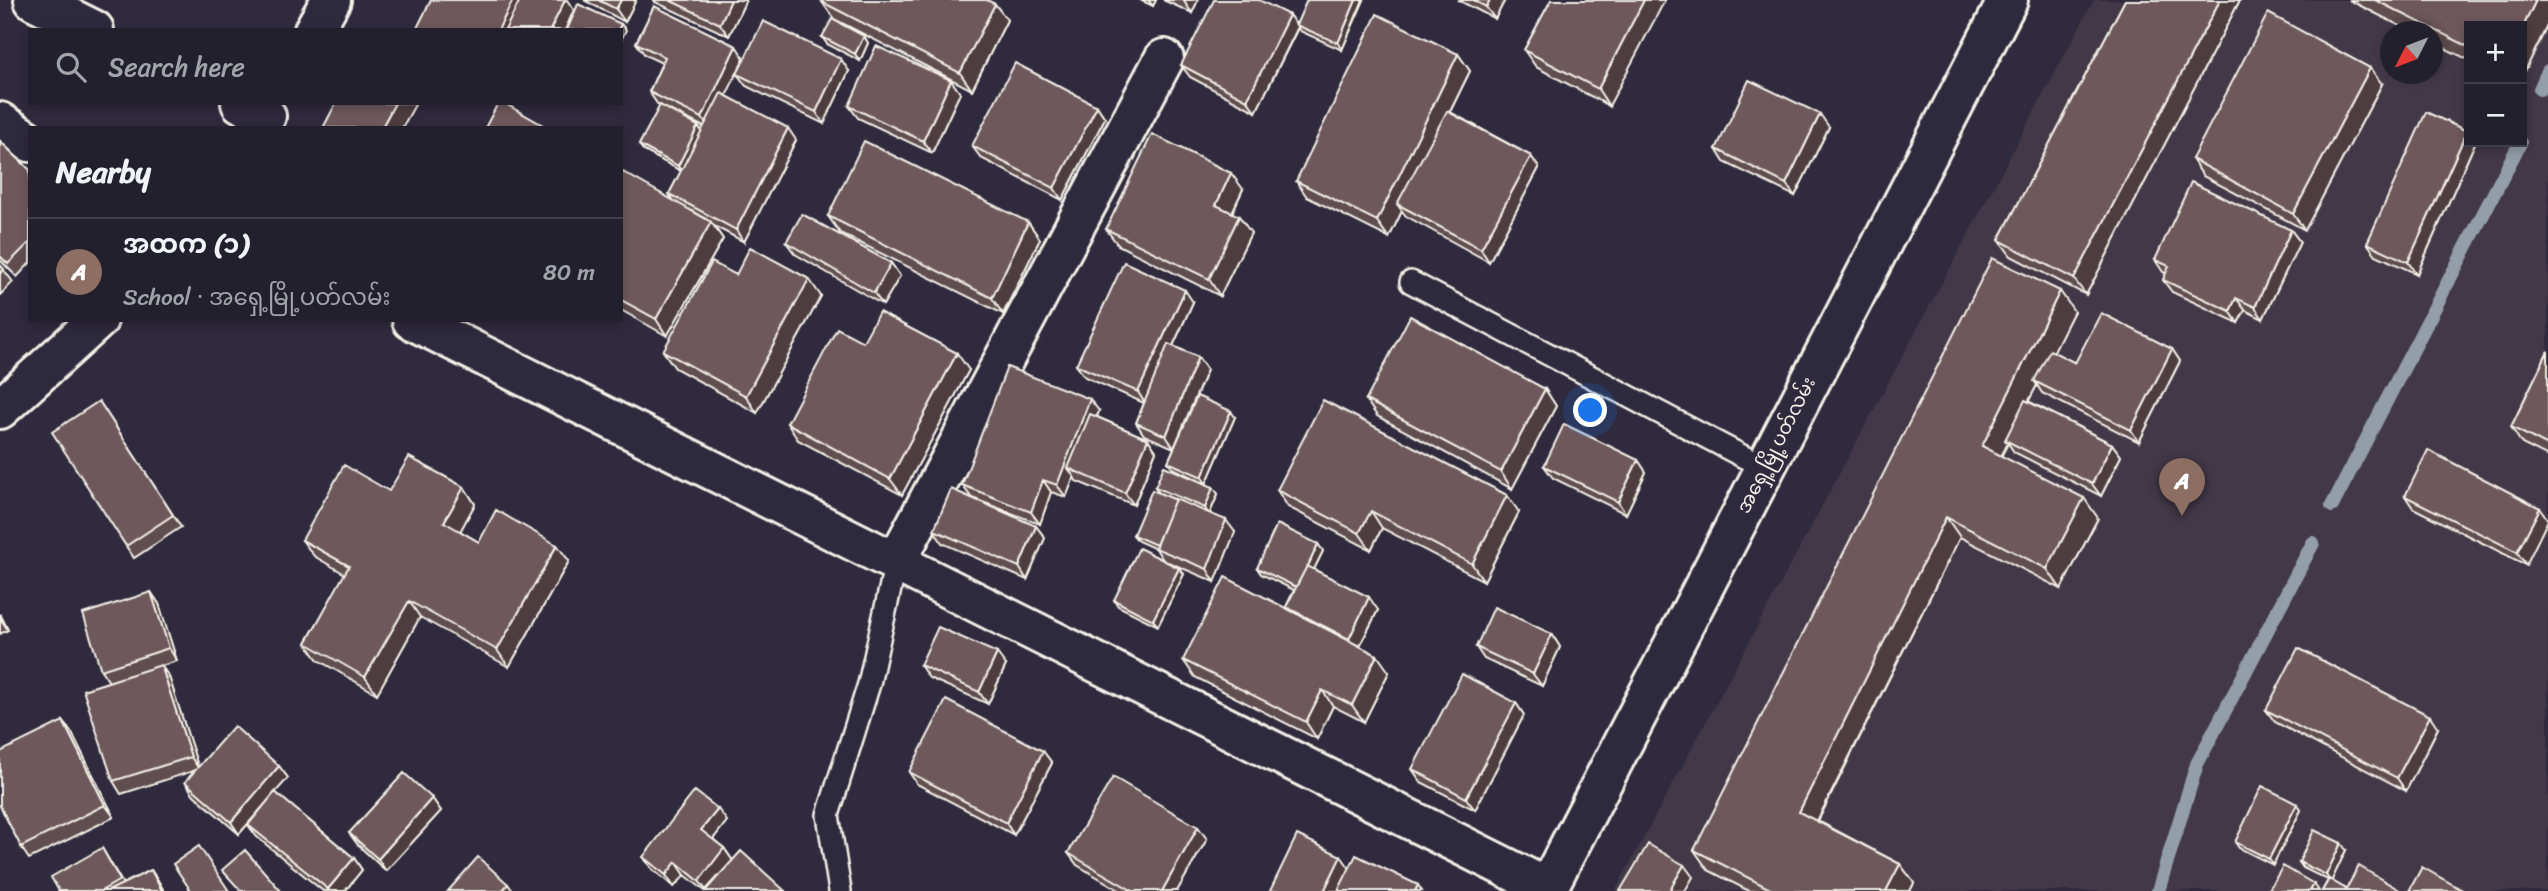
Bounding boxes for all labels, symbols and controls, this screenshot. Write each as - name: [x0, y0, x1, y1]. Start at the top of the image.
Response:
- north arrow: [2380, 21, 2443, 84]
- map controls: [2464, 21, 2527, 147]
- button: +: [2464, 21, 2527, 84]
- search box: [28, 28, 623, 105]
- text: Search here: [108, 44, 245, 90]
- icon: search: [52, 48, 90, 86]
- button: −: [2464, 84, 2527, 147]
- text: Nearby: [56, 145, 151, 199]
- text: အထက (၁): [123, 221, 249, 267]
- text: A: [71, 252, 87, 293]
- text: 80 m: [543, 252, 595, 293]
- text: School · အရှေ့မြို့ပတ်လမ်း: [123, 277, 390, 318]
- street label: အရှေ့မြို့ပတ်လမ်း: [1727, 371, 1825, 519]
- your location: [1573, 393, 1607, 427]
- pin: A: [2159, 458, 2205, 516]

